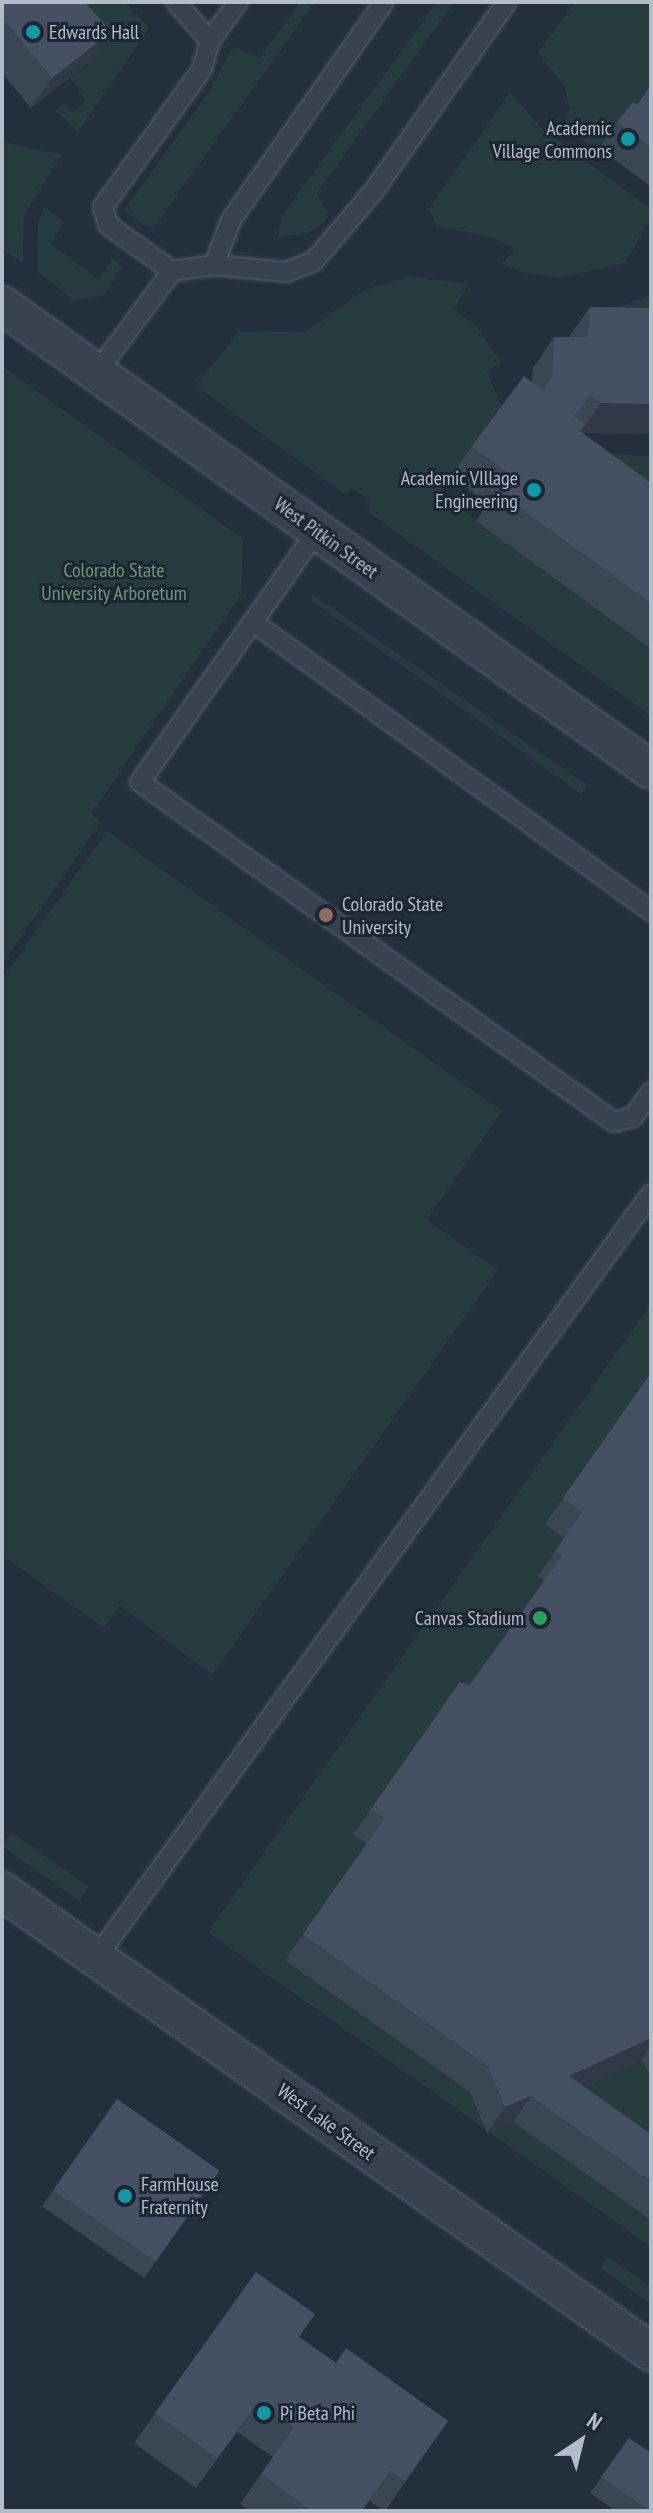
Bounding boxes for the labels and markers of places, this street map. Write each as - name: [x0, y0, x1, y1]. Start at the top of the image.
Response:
- place label: Edwards Hall: [49, 20, 139, 44]
- marker: Edwards Hall: [24, 23, 42, 41]
- place label: Academic Village Commons: [492, 116, 612, 163]
- marker: Academic Village Commons: [619, 130, 637, 148]
- place label: Academic VIllage Engineering: [400, 466, 518, 513]
- marker: Academic VIllage Engineering: [525, 481, 543, 499]
- place label: Colorado State University: [342, 892, 443, 939]
- marker: Colorado State University: [317, 906, 335, 924]
- place label: Canvas Stadium: [415, 1606, 524, 1630]
- marker: Canvas Stadium: [531, 1609, 549, 1627]
- place label: FarmHouse Fraternity: [141, 2172, 219, 2219]
- marker: FarmHouse Fraternity: [116, 2187, 134, 2205]
- place label: Pi Beta Phi: [280, 2401, 355, 2425]
- marker: Pi Beta Phi: [255, 2404, 273, 2422]

